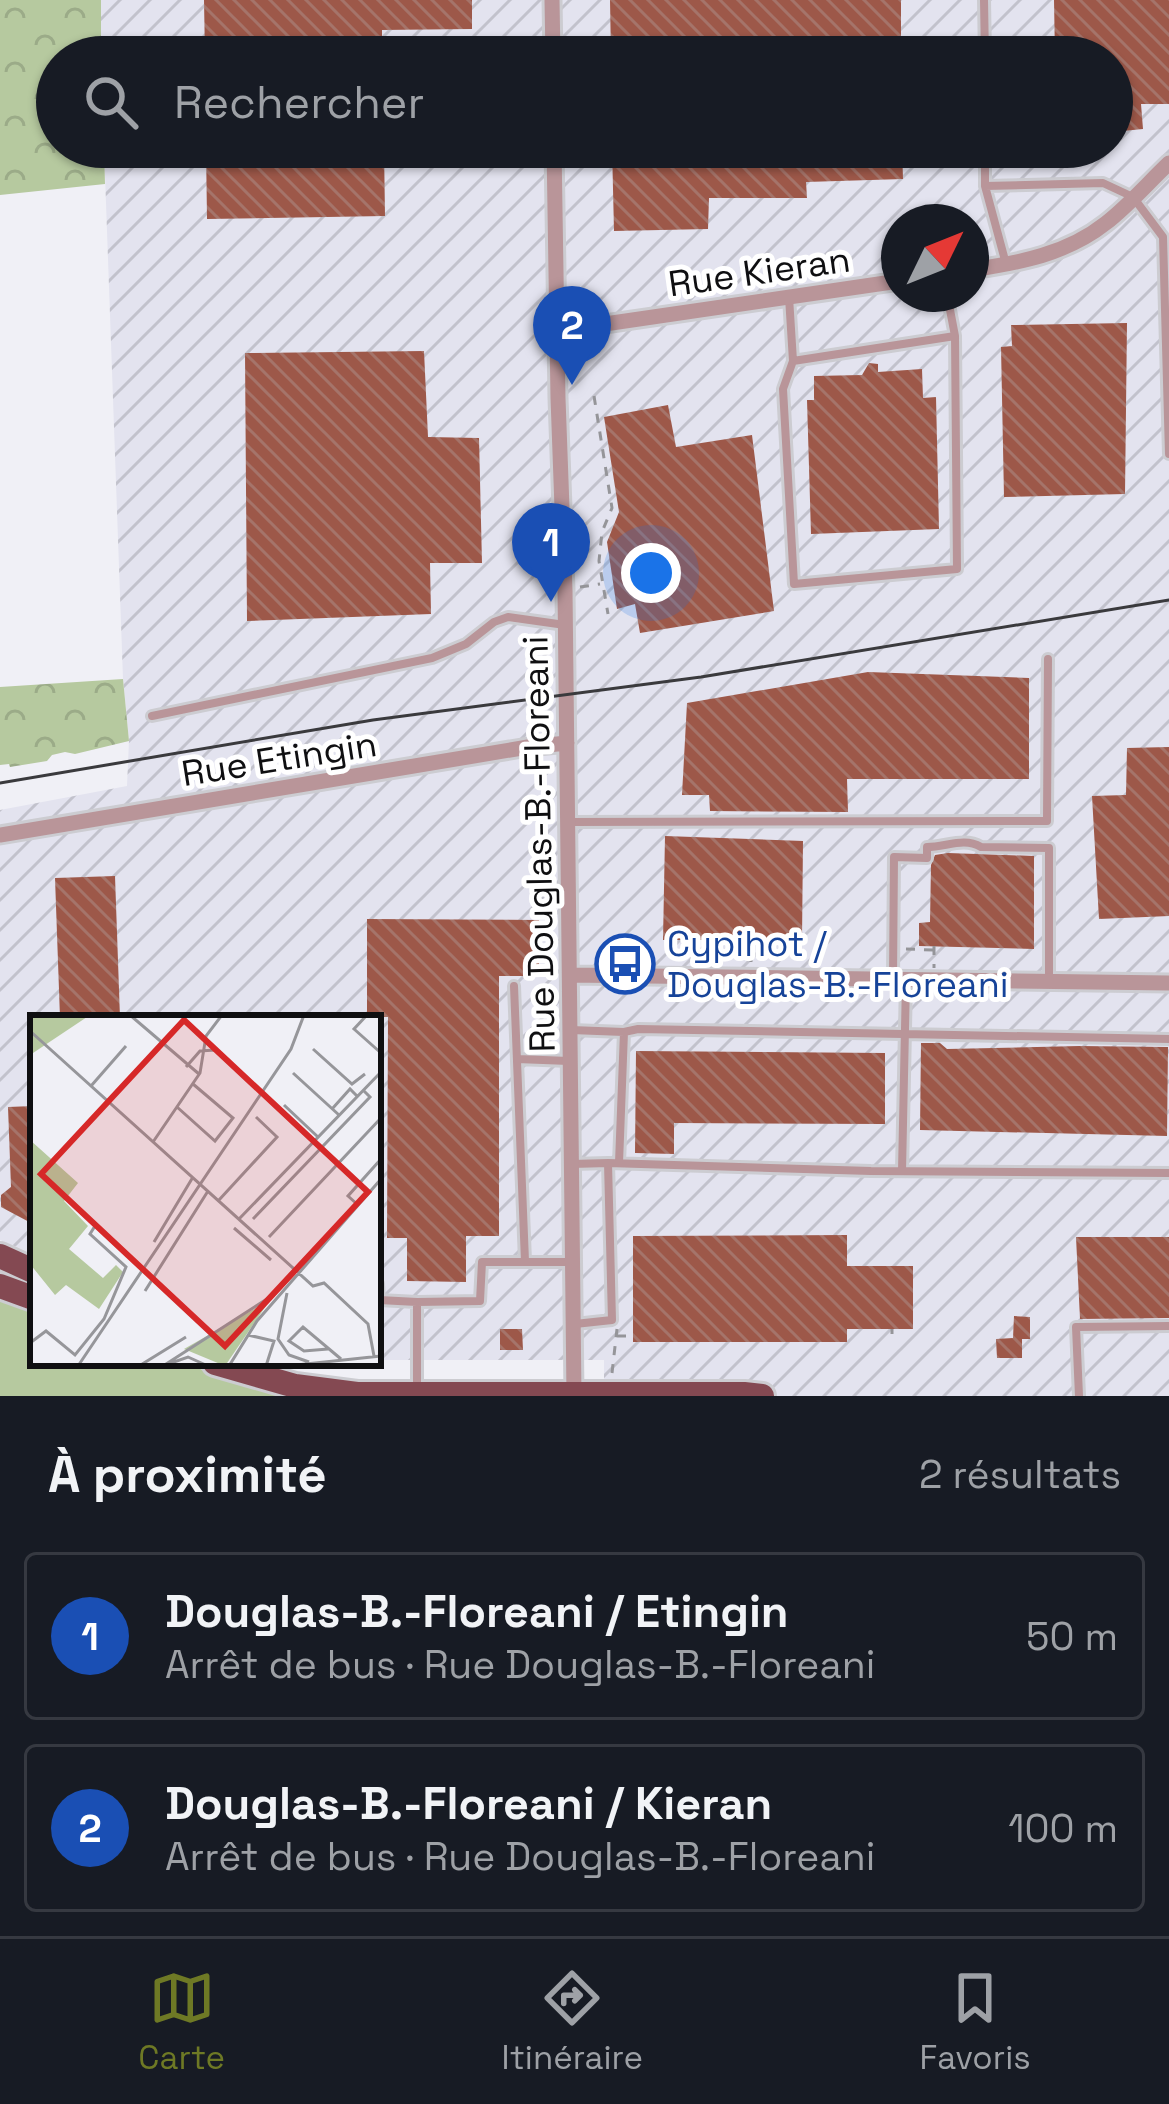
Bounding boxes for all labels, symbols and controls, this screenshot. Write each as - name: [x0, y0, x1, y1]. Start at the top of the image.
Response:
- search box: [36, 36, 1133, 168]
- icon: search: [78, 69, 144, 135]
- text: Rechercher: [174, 74, 424, 131]
- north arrow: [881, 204, 989, 312]
- street label: Rue Kieran: [665, 236, 853, 308]
- pin: 2: [533, 286, 611, 385]
- pin: 1: [512, 503, 590, 602]
- your location: [621, 543, 681, 603]
- street label: Rue Douglas-B.-Floreani: [512, 635, 566, 1053]
- street label: Rue Etingin: [178, 721, 380, 797]
- place label: Cypihot / Douglas-B.-Floreani: [667, 921, 1009, 1008]
- bus stop icon: Cypihot / Douglas-B.-Floreani: [594, 933, 656, 995]
- inset map: [30, 1015, 381, 1366]
- text: À proximité: [48, 1442, 327, 1507]
- text: 2 résultats: [919, 1450, 1121, 1499]
- text: Douglas-B.-Floreani / Etingin: [165, 1583, 789, 1640]
- text: 1: [81, 1612, 99, 1661]
- text: 50 m: [1026, 1612, 1118, 1661]
- text: Arrêt de bus · Rue Douglas-B.-Floreani: [165, 1640, 875, 1689]
- text: Douglas-B.-Floreani / Kieran: [165, 1775, 772, 1832]
- text: 2: [78, 1804, 102, 1853]
- text: 100 m: [1008, 1804, 1118, 1853]
- text: Arrêt de bus · Rue Douglas-B.-Floreani: [165, 1832, 875, 1881]
- tab: Carte: [138, 1965, 225, 2079]
- tab: Itinéraire: [502, 1965, 643, 2079]
- tab: Favoris: [920, 1965, 1031, 2079]

